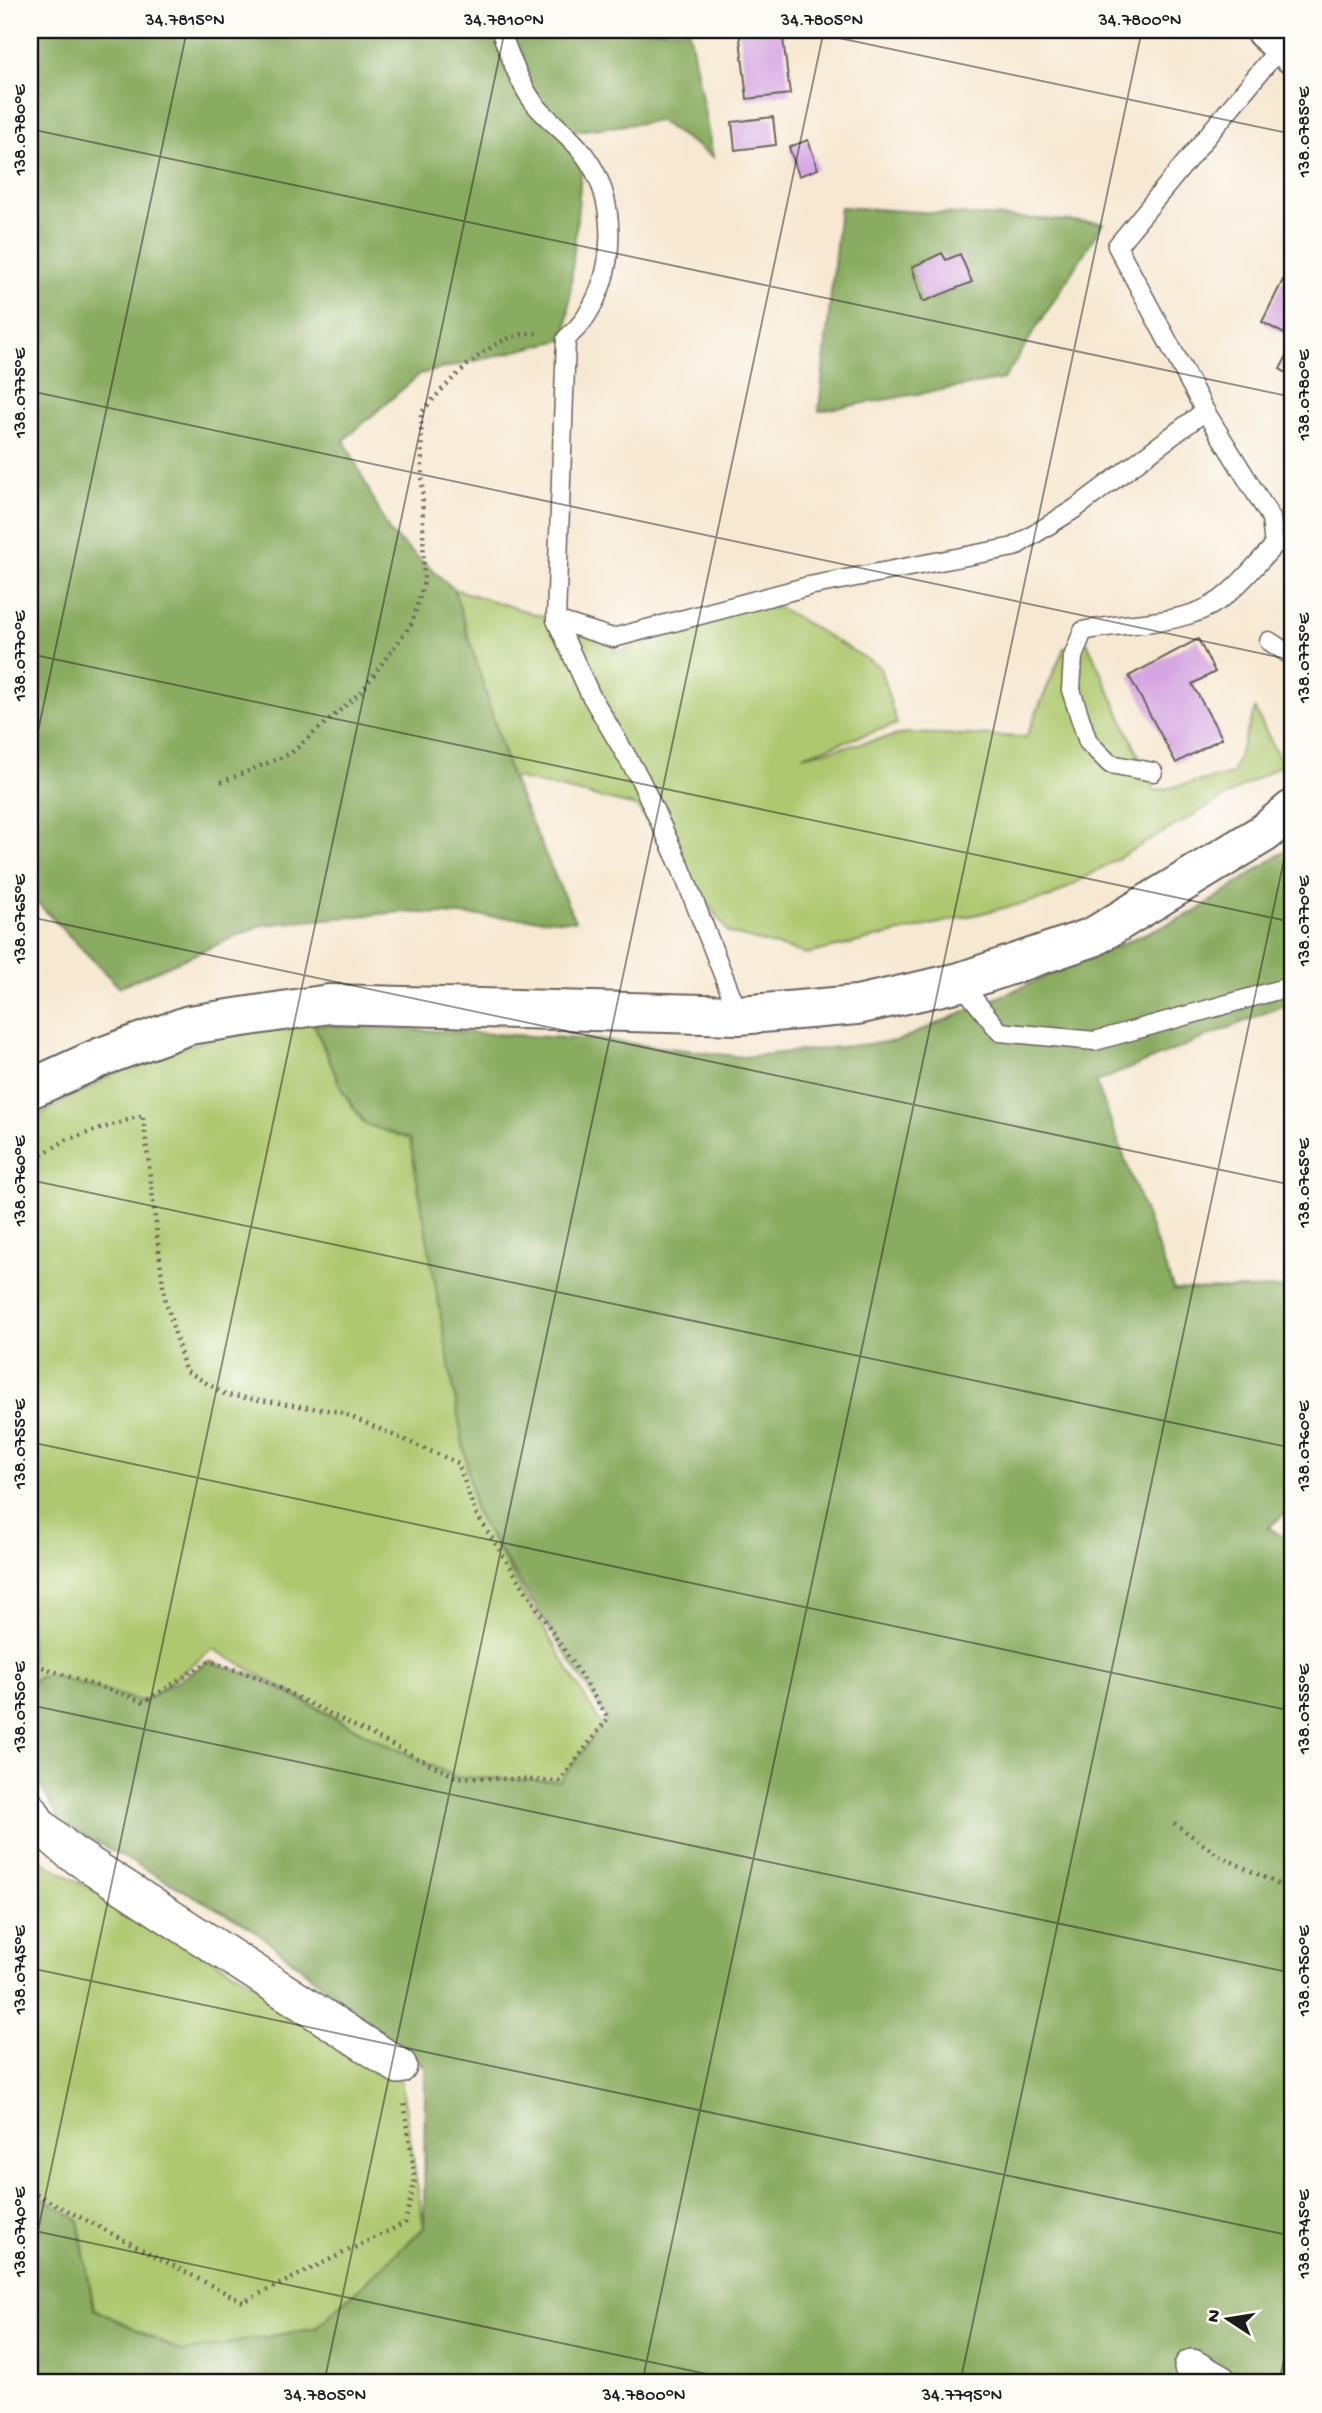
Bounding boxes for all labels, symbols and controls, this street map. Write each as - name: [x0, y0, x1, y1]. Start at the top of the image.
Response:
- text: 34.7815°N: [144, 11, 225, 32]
- text: 34.7810°N: [463, 11, 544, 32]
- text: 34.7805°N: [780, 11, 863, 32]
- text: 34.7800°N: [1097, 11, 1182, 32]
- text: 138.0780°E: [11, 84, 32, 177]
- text: 138.0785°E: [1295, 86, 1316, 178]
- text: 138.0775°E: [11, 347, 32, 439]
- text: 138.0780°E: [1295, 349, 1316, 442]
- text: 138.0770°E: [11, 610, 32, 702]
- text: 138.0775°E: [1295, 612, 1316, 704]
- text: 138.0765°E: [11, 873, 32, 965]
- text: 138.0770°E: [1295, 875, 1316, 967]
- text: 138.0760°E: [11, 1135, 32, 1227]
- text: 138.0765°E: [1295, 1137, 1316, 1229]
- text: 138.0755°E: [11, 1398, 32, 1490]
- text: 138.0760°E: [1295, 1400, 1316, 1492]
- text: 138.0750°E: [11, 1661, 32, 1753]
- text: 138.0755°E: [1295, 1663, 1316, 1755]
- text: 138.0745°E: [11, 1925, 32, 2016]
- text: 138.0750°E: [1295, 1925, 1316, 2017]
- text: 138.0740°E: [11, 2186, 32, 2278]
- text: 138.0745°E: [1295, 2189, 1316, 2280]
- north arrow: [1192, 2284, 1262, 2354]
- text: N: [1202, 2308, 1227, 2325]
- text: 34.7805°N: [283, 2386, 366, 2407]
- text: 34.7800°N: [601, 2386, 686, 2407]
- text: 34.7795°N: [921, 2386, 1002, 2407]

